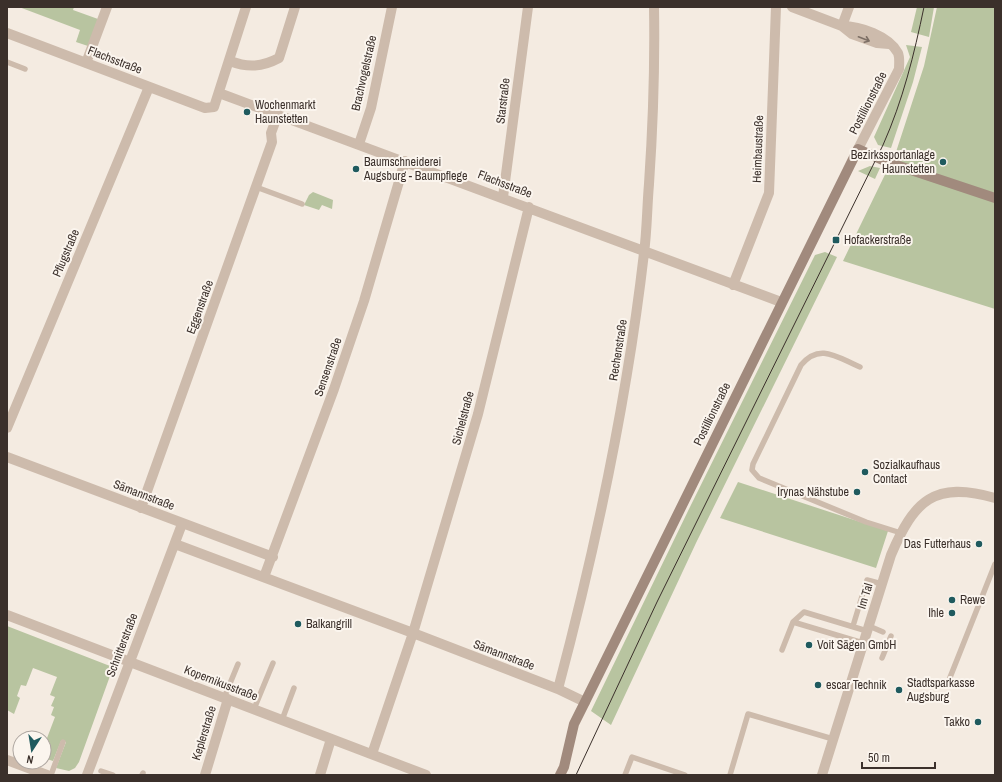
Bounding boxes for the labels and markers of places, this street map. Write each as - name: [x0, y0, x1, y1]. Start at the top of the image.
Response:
- place label: Wochenmarkt Haunstetten: [255, 97, 316, 127]
- marker: Wochenmarkt Haunstetten: [242, 107, 252, 117]
- place label: Bezirkssportanlage Haunstetten: [851, 147, 935, 177]
- place label: Baumschneiderei Augsburg - Baumpflege: [363, 154, 467, 184]
- marker: Bezirkssportanlage Haunstetten: [938, 157, 948, 167]
- marker: Baumschneiderei Augsburg - Baumpflege: [351, 164, 361, 174]
- place label: Hofackerstraße: [844, 232, 911, 248]
- marker: Hofackerstraße: [831, 235, 841, 245]
- place label: Sozialkaufhaus Contact: [873, 457, 940, 487]
- marker: Sozialkaufhaus Contact: [860, 467, 870, 477]
- place label: Irynas Nähstube: [777, 484, 849, 500]
- marker: Irynas Nähstube: [852, 487, 862, 497]
- place label: Das Futterhaus: [904, 536, 971, 552]
- marker: Das Futterhaus: [974, 539, 984, 549]
- place label: Rewe: [960, 592, 985, 608]
- marker: Rewe: [947, 595, 957, 605]
- place label: Ihle: [928, 605, 944, 621]
- marker: Ihle: [947, 608, 957, 618]
- place label: Balkangrill: [306, 616, 352, 632]
- marker: Balkangrill: [293, 619, 303, 629]
- place label: Voit Sägen GmbH: [817, 637, 896, 653]
- marker: Voit Sägen GmbH: [804, 640, 814, 650]
- place label: Stadtsparkasse Augsburg: [906, 675, 975, 705]
- place label: escar Technik: [826, 677, 887, 693]
- marker: escar Technik: [813, 680, 823, 690]
- marker: Stadtsparkasse Augsburg: [894, 685, 904, 695]
- place label: Takko: [944, 714, 970, 730]
- marker: Takko: [973, 717, 983, 727]

